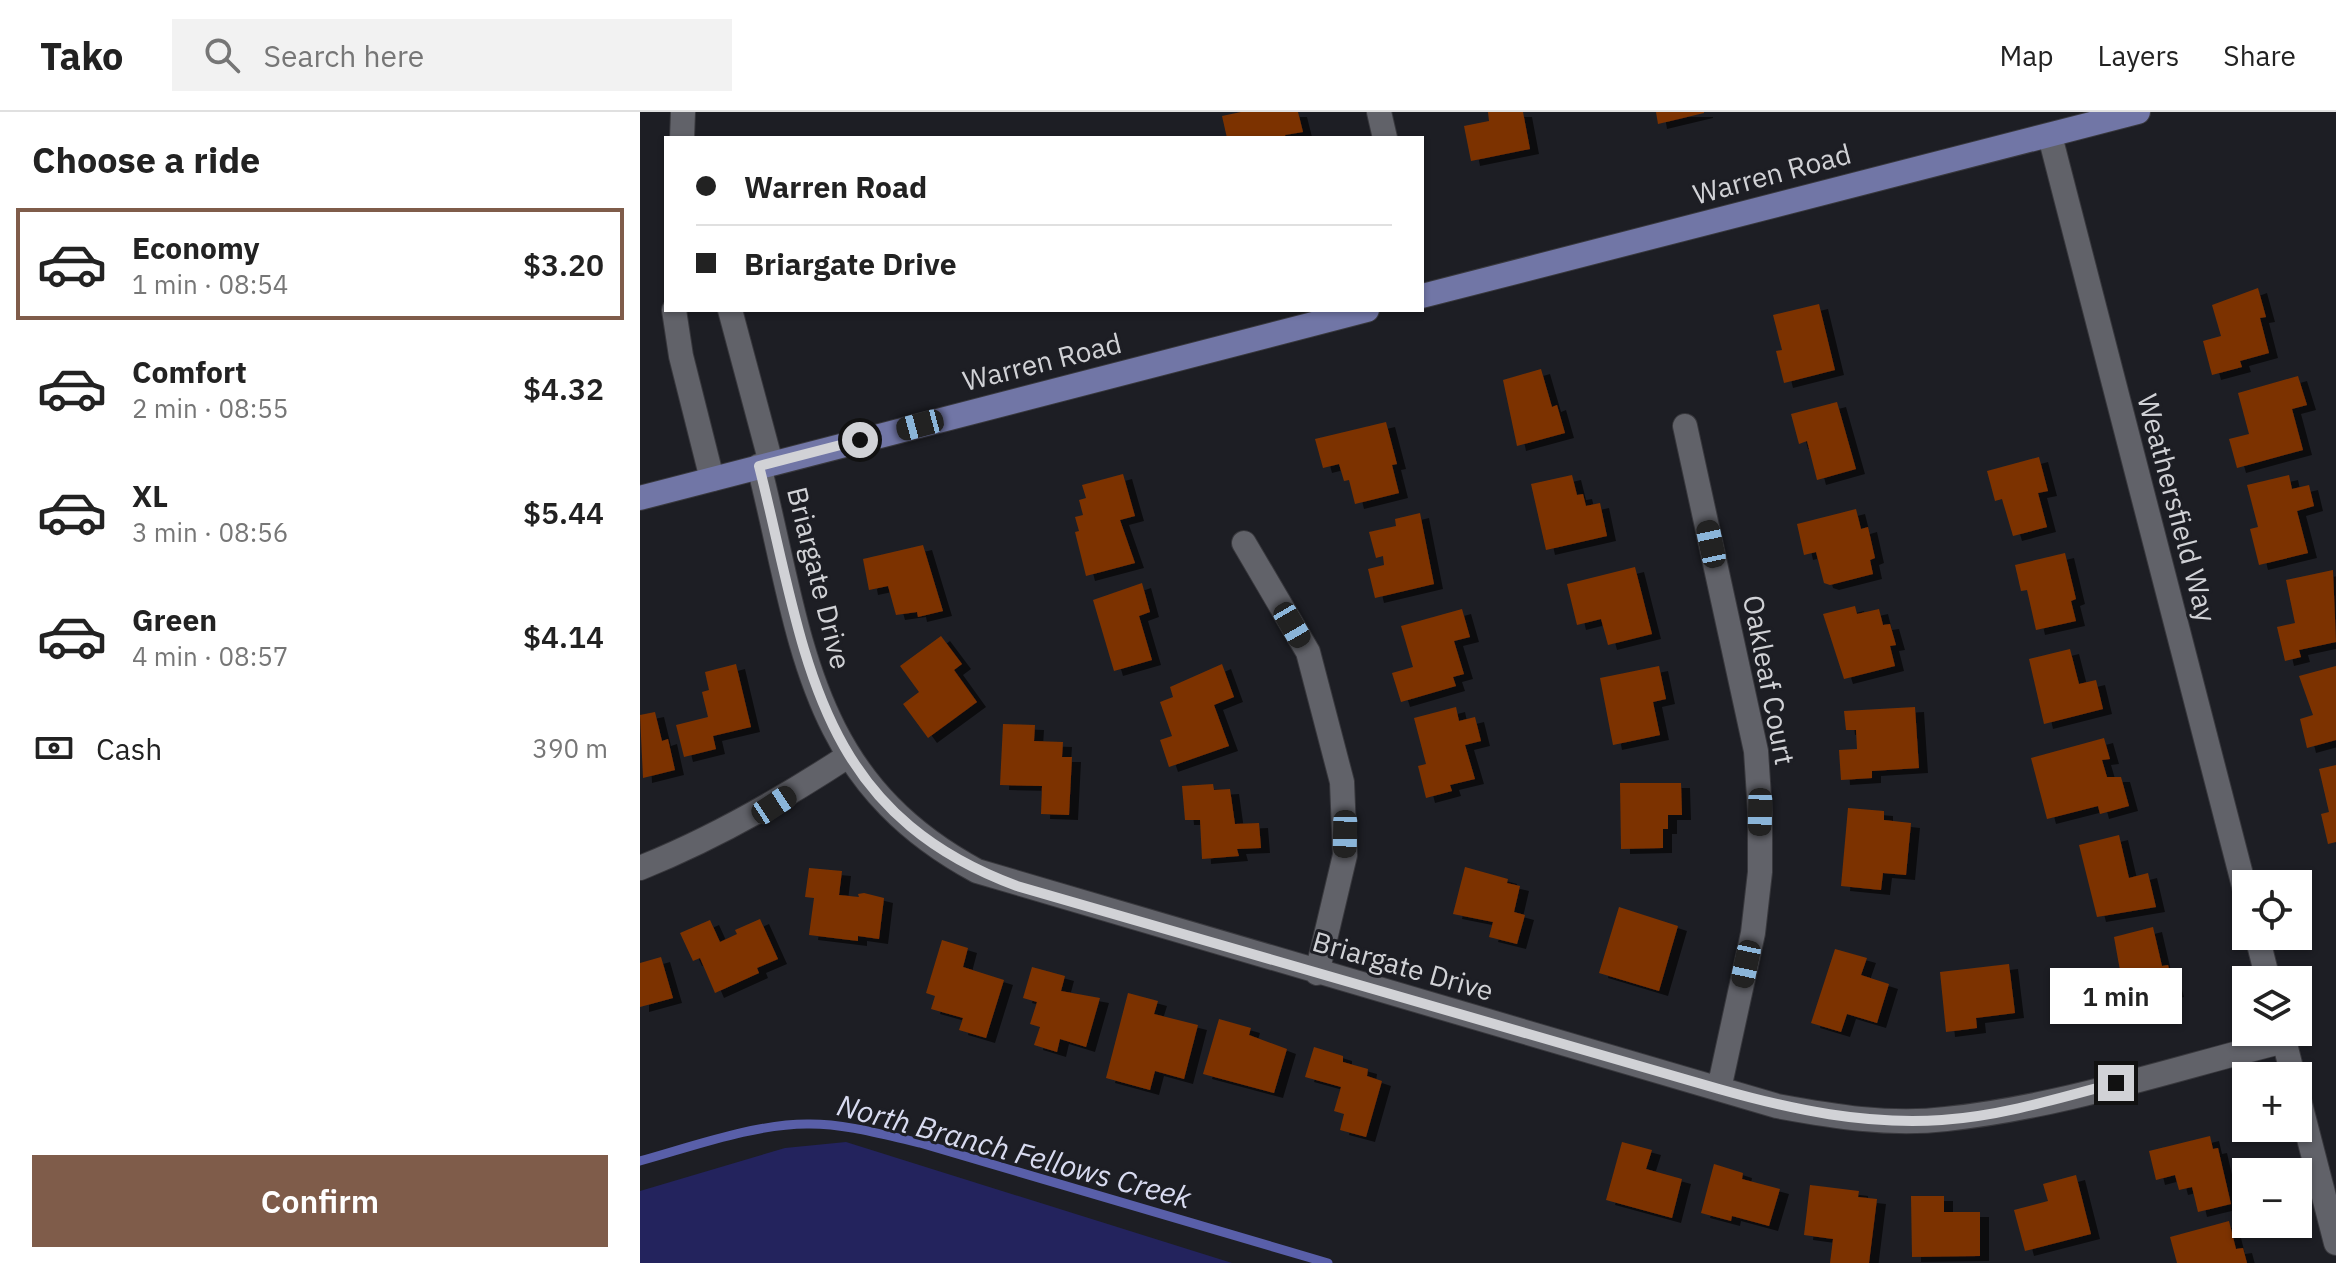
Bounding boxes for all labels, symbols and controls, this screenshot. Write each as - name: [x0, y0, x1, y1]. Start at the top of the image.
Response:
- search box: [172, 19, 732, 91]
- text: Tako: [40, 31, 124, 80]
- icon: search: [200, 33, 244, 77]
- text: Search here: [264, 36, 424, 75]
- text: Map: [1999, 37, 2053, 74]
- text: Layers: [2097, 37, 2179, 74]
- text: Share: [2223, 37, 2296, 74]
- street label: Warren Road: [1689, 135, 1855, 212]
- text: Choose a ride: [32, 136, 260, 183]
- text: Warren Road: [744, 167, 927, 206]
- icon: car: [36, 228, 108, 300]
- text: Economy: [132, 228, 260, 267]
- text: Briargate Drive: [744, 244, 957, 283]
- text: $3.20: [523, 245, 604, 284]
- text: 1 min · 08:54: [132, 267, 288, 301]
- street label: Warren Road: [959, 324, 1125, 399]
- icon: car: [36, 352, 108, 424]
- text: Comfort: [132, 352, 247, 391]
- text: $4.32: [523, 369, 604, 408]
- street label: Weathersfield Way: [2129, 390, 2226, 626]
- text: 2 min · 08:55: [132, 391, 288, 425]
- car: [894, 407, 946, 443]
- route start: [842, 422, 878, 458]
- icon: car: [36, 476, 108, 548]
- text: XL: [132, 476, 168, 515]
- street label: Briargate Drive: [779, 483, 860, 673]
- text: $5.44: [523, 493, 604, 532]
- text: 3 min · 08:56: [132, 515, 288, 549]
- car: [1694, 518, 1728, 570]
- street label: Oakleaf Court: [1735, 592, 1804, 768]
- car: [1270, 598, 1314, 652]
- icon: car: [36, 600, 108, 672]
- text: Green: [132, 600, 217, 639]
- text: $4.14: [523, 617, 604, 656]
- text: 4 min · 08:57: [132, 639, 288, 673]
- icon: cash: [32, 726, 76, 770]
- text: Cash: [96, 729, 162, 768]
- text: 390 m: [532, 731, 608, 765]
- car: [747, 782, 801, 828]
- car: [1748, 788, 1772, 836]
- car: [1333, 810, 1357, 858]
- map controls: [2232, 870, 2312, 1238]
- button: locate: [2232, 870, 2312, 950]
- street label: Briargate Drive: [1308, 922, 1498, 1009]
- car: [1729, 938, 1763, 990]
- button: layers: [2232, 966, 2312, 1046]
- callout: 1 min: [2050, 967, 2182, 1023]
- text: 1 min: [2082, 979, 2150, 1013]
- button: +: [2232, 1062, 2312, 1142]
- route end: [2098, 1065, 2134, 1101]
- water label: North Branch Fellows Creek: [833, 1085, 1196, 1217]
- button: Confirm: [32, 1155, 608, 1247]
- button: −: [2232, 1158, 2312, 1238]

